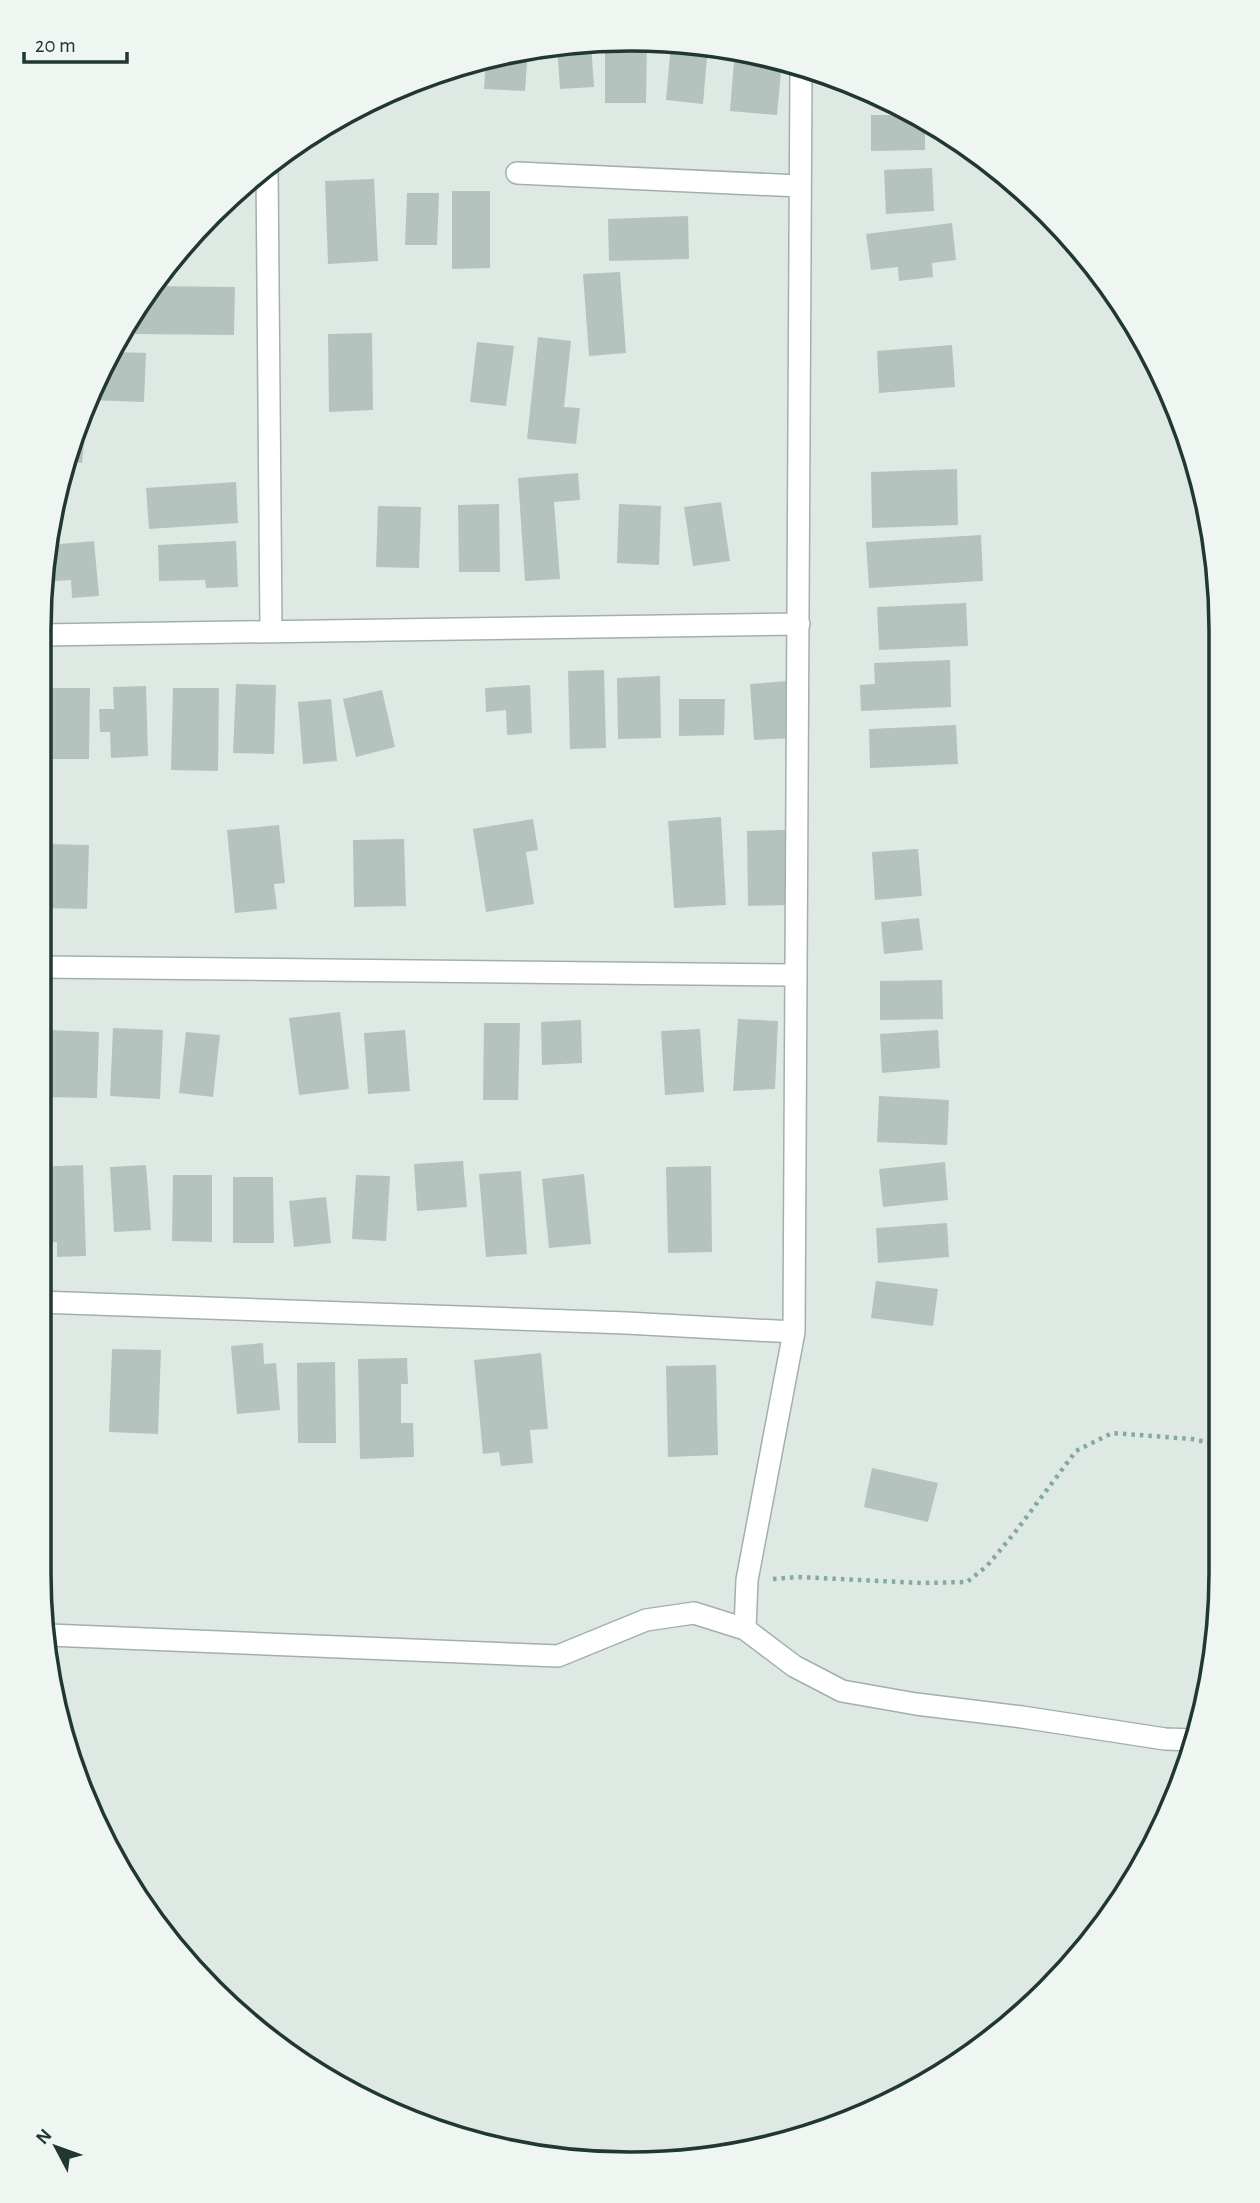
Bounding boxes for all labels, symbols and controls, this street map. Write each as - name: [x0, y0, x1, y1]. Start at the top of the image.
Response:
- scale bar: [24, 21, 128, 65]
- text: 20 m: [35, 35, 76, 56]
- north arrow: [21, 2112, 91, 2182]
- text: N: [33, 2126, 56, 2148]

